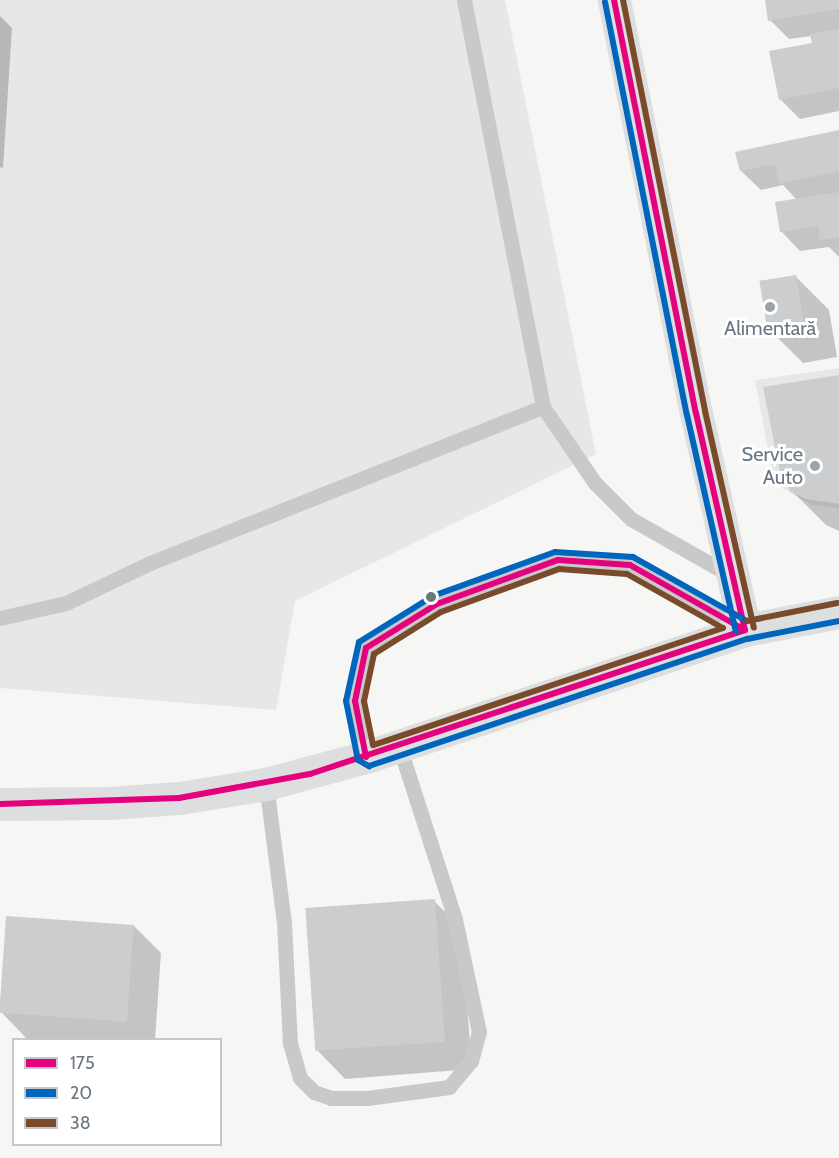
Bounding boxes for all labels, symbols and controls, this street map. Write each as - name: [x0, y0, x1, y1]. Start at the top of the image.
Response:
- marker: Alimentară: [763, 300, 777, 314]
- place label: Alimentară: [724, 316, 816, 340]
- place label: Service Auto: [742, 442, 803, 489]
- marker: Service Auto: [808, 459, 822, 473]
- unlabelled marker: [425, 591, 437, 603]
- legend: [12, 1038, 222, 1146]
- text: 175: [70, 1052, 95, 1074]
- text: 20: [70, 1082, 92, 1104]
- text: 38: [70, 1112, 91, 1134]

